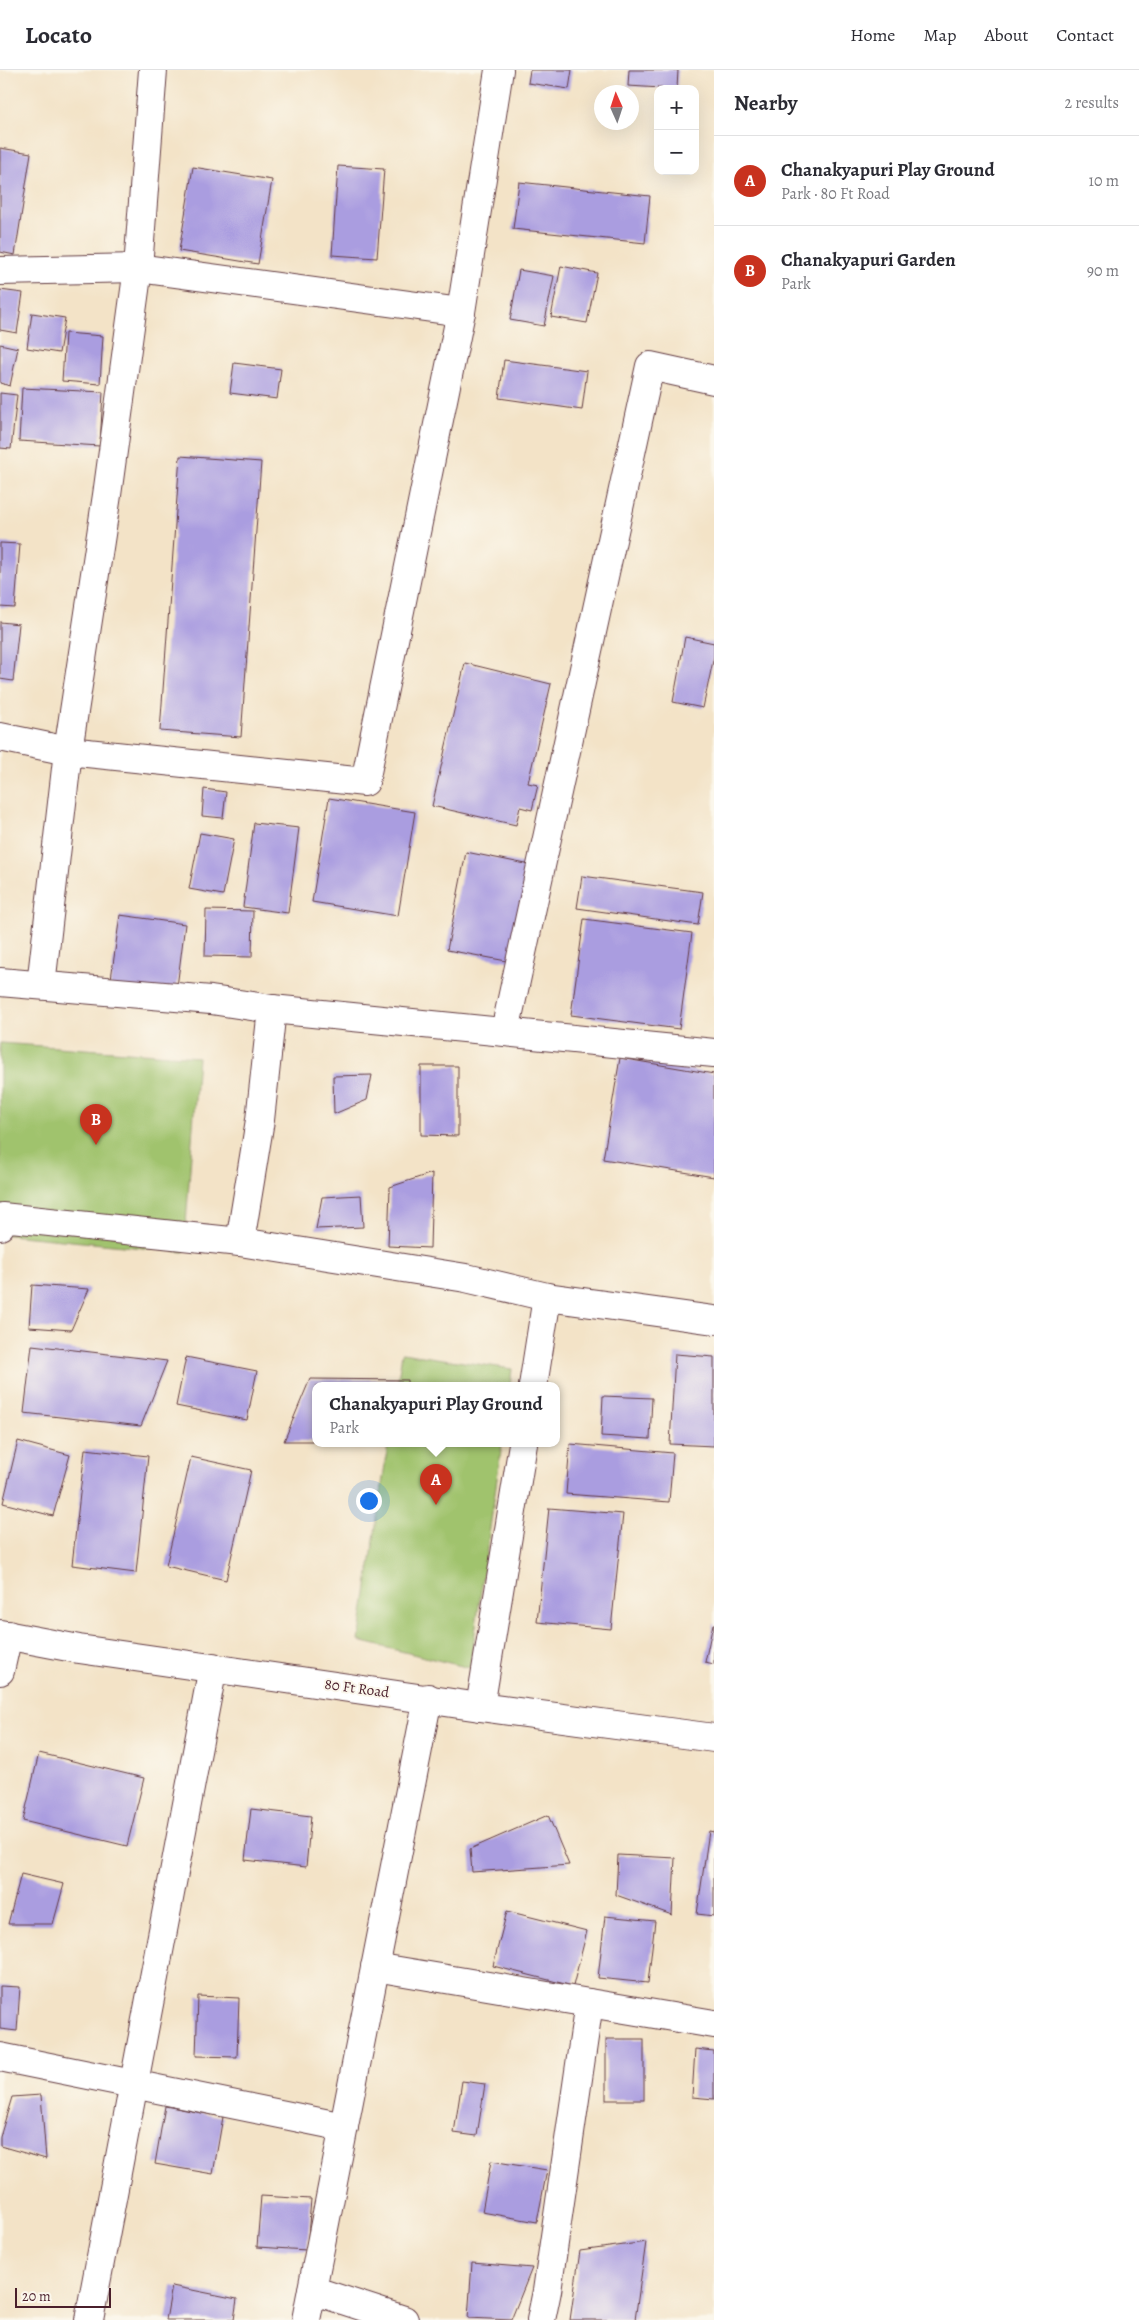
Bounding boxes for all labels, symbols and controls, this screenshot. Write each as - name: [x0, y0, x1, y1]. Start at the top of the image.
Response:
- text: Locato: [25, 19, 92, 51]
- text: Home: [850, 23, 895, 47]
- text: Map: [923, 23, 956, 47]
- text: About: [984, 23, 1028, 47]
- text: Contact: [1056, 23, 1114, 47]
- north arrow: [594, 85, 639, 130]
- map controls: [654, 85, 699, 175]
- button: +: [654, 85, 699, 130]
- text: Nearby: [734, 89, 797, 117]
- text: 2 results: [1064, 92, 1119, 114]
- button: −: [654, 130, 699, 175]
- text: Chanakyapuri Play Ground: [781, 157, 995, 183]
- text: A: [745, 170, 755, 192]
- text: 10 m: [1089, 170, 1119, 192]
- text: Park · 80 Ft Road: [781, 183, 890, 205]
- text: Chanakyapuri Garden: [781, 247, 956, 273]
- text: B: [745, 260, 755, 282]
- text: 90 m: [1087, 260, 1119, 282]
- text: Park: [781, 273, 811, 295]
- pin: B: [80, 1104, 112, 1145]
- popup: [312, 1382, 560, 1447]
- text: Chanakyapuri Play Ground: [329, 1391, 543, 1417]
- text: Park: [329, 1417, 359, 1439]
- pin: A: [420, 1464, 452, 1505]
- your location: [356, 1488, 382, 1514]
- street label: 80 Ft Road: [323, 1674, 392, 1703]
- scale bar: [15, 2285, 111, 2308]
- text: 20 m: [22, 2287, 51, 2306]

